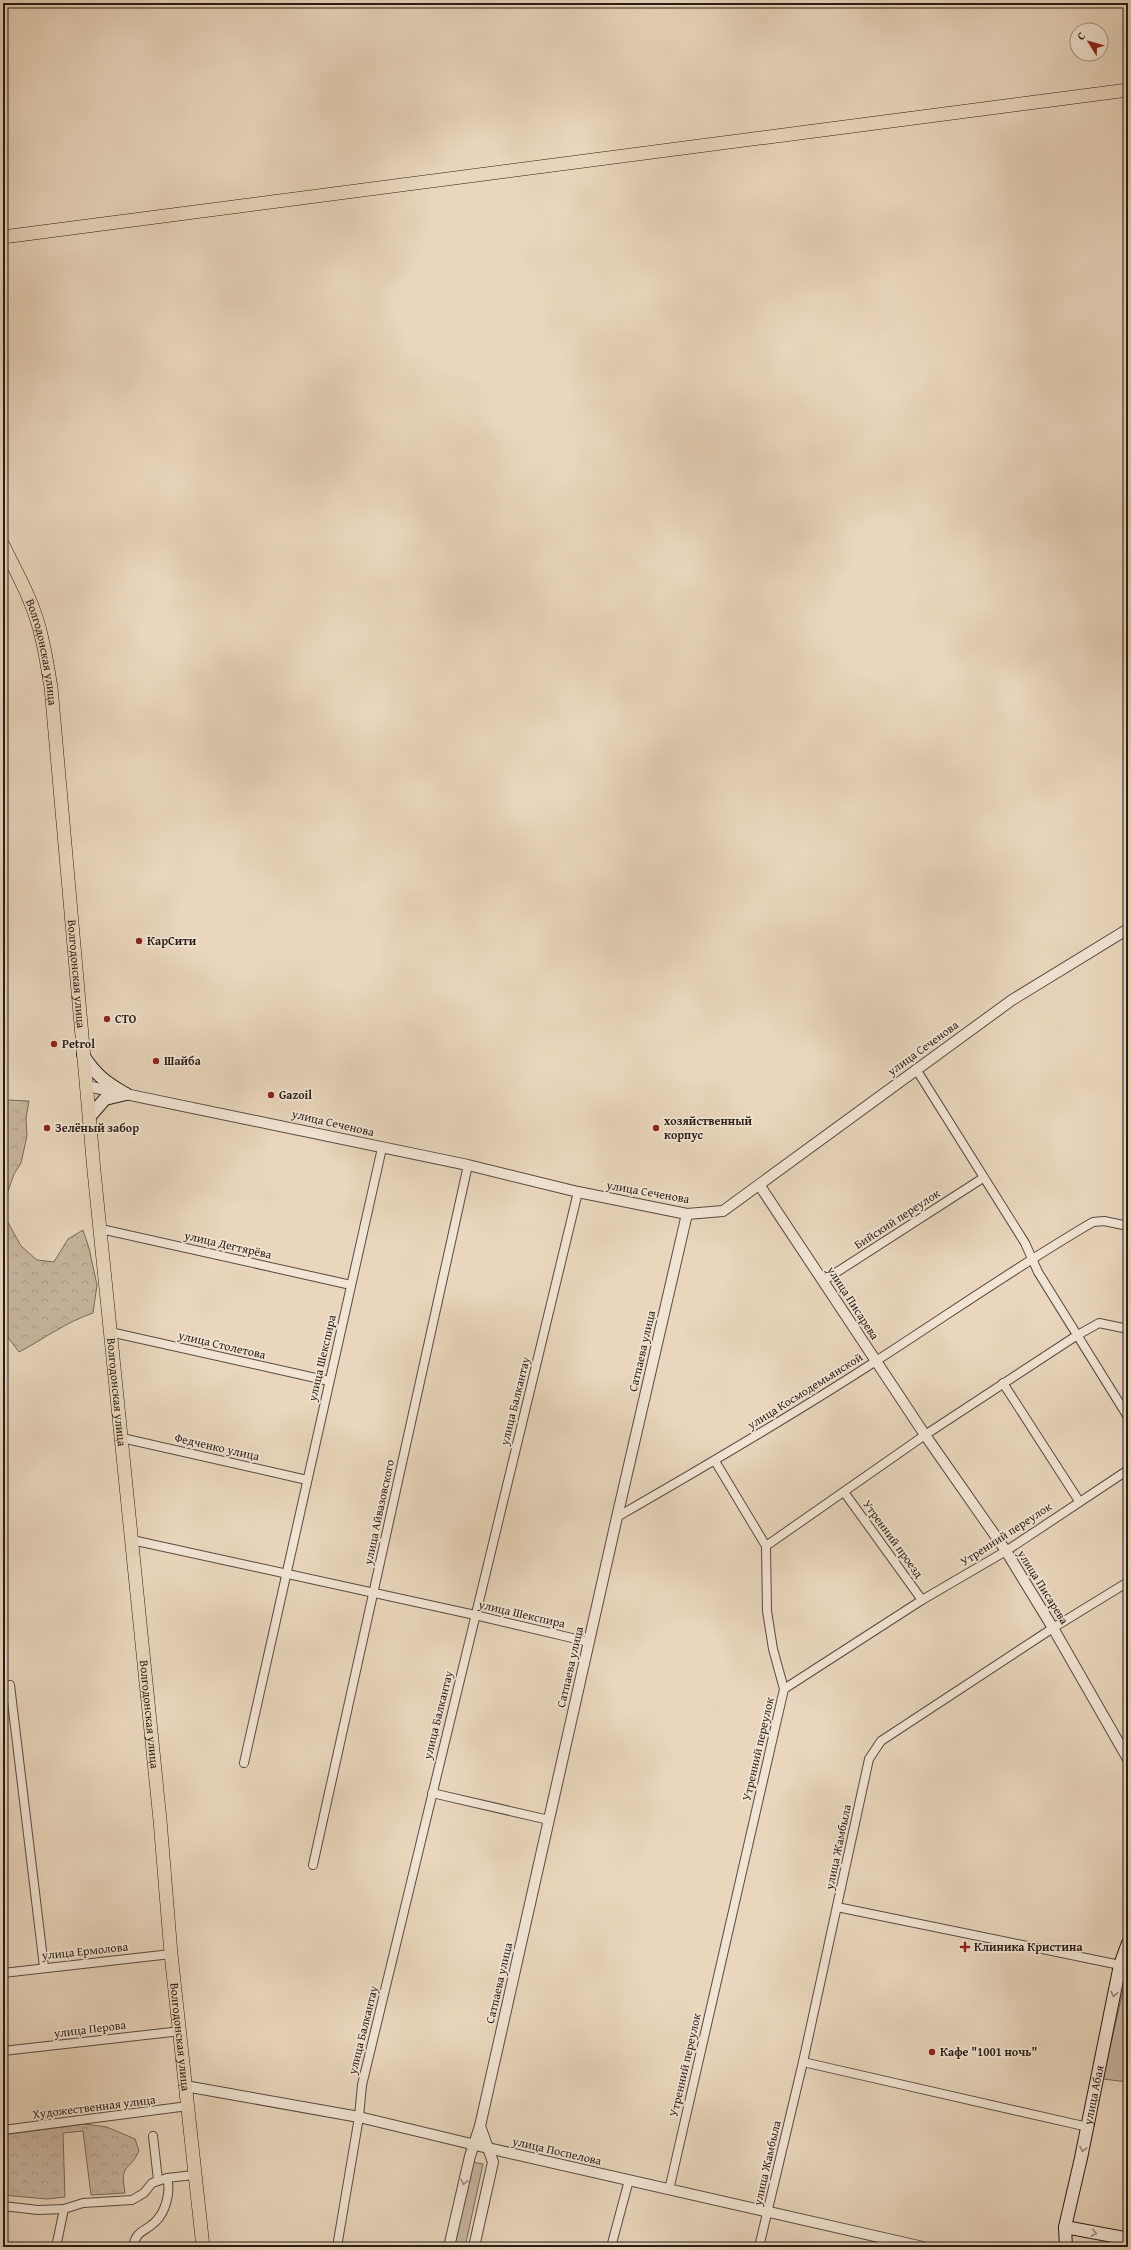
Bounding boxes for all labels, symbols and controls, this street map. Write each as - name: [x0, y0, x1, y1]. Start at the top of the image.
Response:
- north arrow: [1069, 22, 1109, 62]
- text: С: [1073, 29, 1089, 43]
- street label: Волгодонская улица: [22, 596, 62, 706]
- street label: Волгодонская улица: [64, 919, 90, 1029]
- place label: КарСити: [147, 932, 197, 949]
- marker: КарСити: [134, 936, 144, 946]
- place label: СТО: [115, 1010, 137, 1027]
- marker: СТО: [102, 1014, 112, 1024]
- street label: улица Сеченова: [883, 1016, 962, 1080]
- place label: Petrol: [62, 1035, 95, 1052]
- marker: Petrol: [49, 1039, 59, 1049]
- place label: Шайба: [164, 1052, 202, 1069]
- marker: Шайба: [151, 1056, 161, 1066]
- place label: Gazoil: [279, 1086, 312, 1103]
- marker: Gazoil: [266, 1090, 276, 1100]
- street label: улица Сеченова: [289, 1105, 376, 1140]
- place label: хозяйственный корпус: [664, 1112, 753, 1143]
- place label: Зелёный забор: [55, 1119, 139, 1136]
- marker: Зелёный забор: [42, 1123, 52, 1133]
- marker: хозяйственный корпус: [651, 1123, 661, 1133]
- street label: улица Сеченова: [604, 1176, 691, 1207]
- street label: Бийский переулок: [850, 1184, 944, 1253]
- street label: улица Дегтярёва: [182, 1226, 274, 1263]
- street label: улица Писарева: [823, 1262, 884, 1343]
- street label: Сатпаева улица: [624, 1308, 659, 1393]
- street label: улица Шекспира: [303, 1313, 340, 1404]
- street label: улица Столетова: [176, 1326, 268, 1363]
- street label: Волгодонская улица: [103, 1337, 131, 1447]
- street label: улица Космодемьянской: [743, 1348, 866, 1434]
- street label: улица Балкантау: [495, 1355, 534, 1448]
- street label: Федченко улица: [173, 1429, 261, 1465]
- street label: улица Айвазовского: [359, 1458, 398, 1567]
- street label: Утренний проезд: [859, 1496, 928, 1582]
- street label: Утренний переулок: [957, 1497, 1055, 1569]
- street label: улица Писарева: [1013, 1546, 1073, 1627]
- street label: улица Шекспира: [476, 1595, 567, 1632]
- street label: Сатпаева улица: [552, 1624, 587, 1709]
- street label: Волгодонская улица: [136, 1659, 164, 1770]
- street label: улица Балкантау: [418, 1669, 457, 1762]
- street label: Утренний переулок: [737, 1695, 778, 1802]
- street label: улица Жамбыла: [820, 1802, 855, 1892]
- street label: улица Ермолова: [40, 1937, 129, 1964]
- place label: Клиника Кристина: [974, 1938, 1083, 1955]
- street label: Сатпаева улица: [481, 1940, 516, 2025]
- marker: Клиника Кристина: [959, 1941, 971, 1953]
- street label: Волгодонская улица: [166, 1982, 195, 2092]
- street label: улица Балкантау: [343, 1984, 382, 2077]
- one-way arrow: [1110, 1991, 1119, 1997]
- street label: Утренний переулок: [664, 2011, 705, 2118]
- street label: улица Перова: [52, 2016, 127, 2041]
- place label: Кафе "1001 ночь": [940, 2043, 1037, 2060]
- marker: Кафе "1001 ночь": [927, 2047, 937, 2057]
- street label: улица Абая: [1079, 2064, 1108, 2127]
- street label: Художественная улица: [31, 2090, 157, 2122]
- street label: улица Жамбыла: [748, 2118, 785, 2208]
- street label: улица Поспелова: [510, 2132, 604, 2169]
- one-way arrow: [1080, 2146, 1088, 2152]
- one-way arrow: [461, 2179, 469, 2185]
- one-way arrow: [1091, 2228, 1098, 2236]

